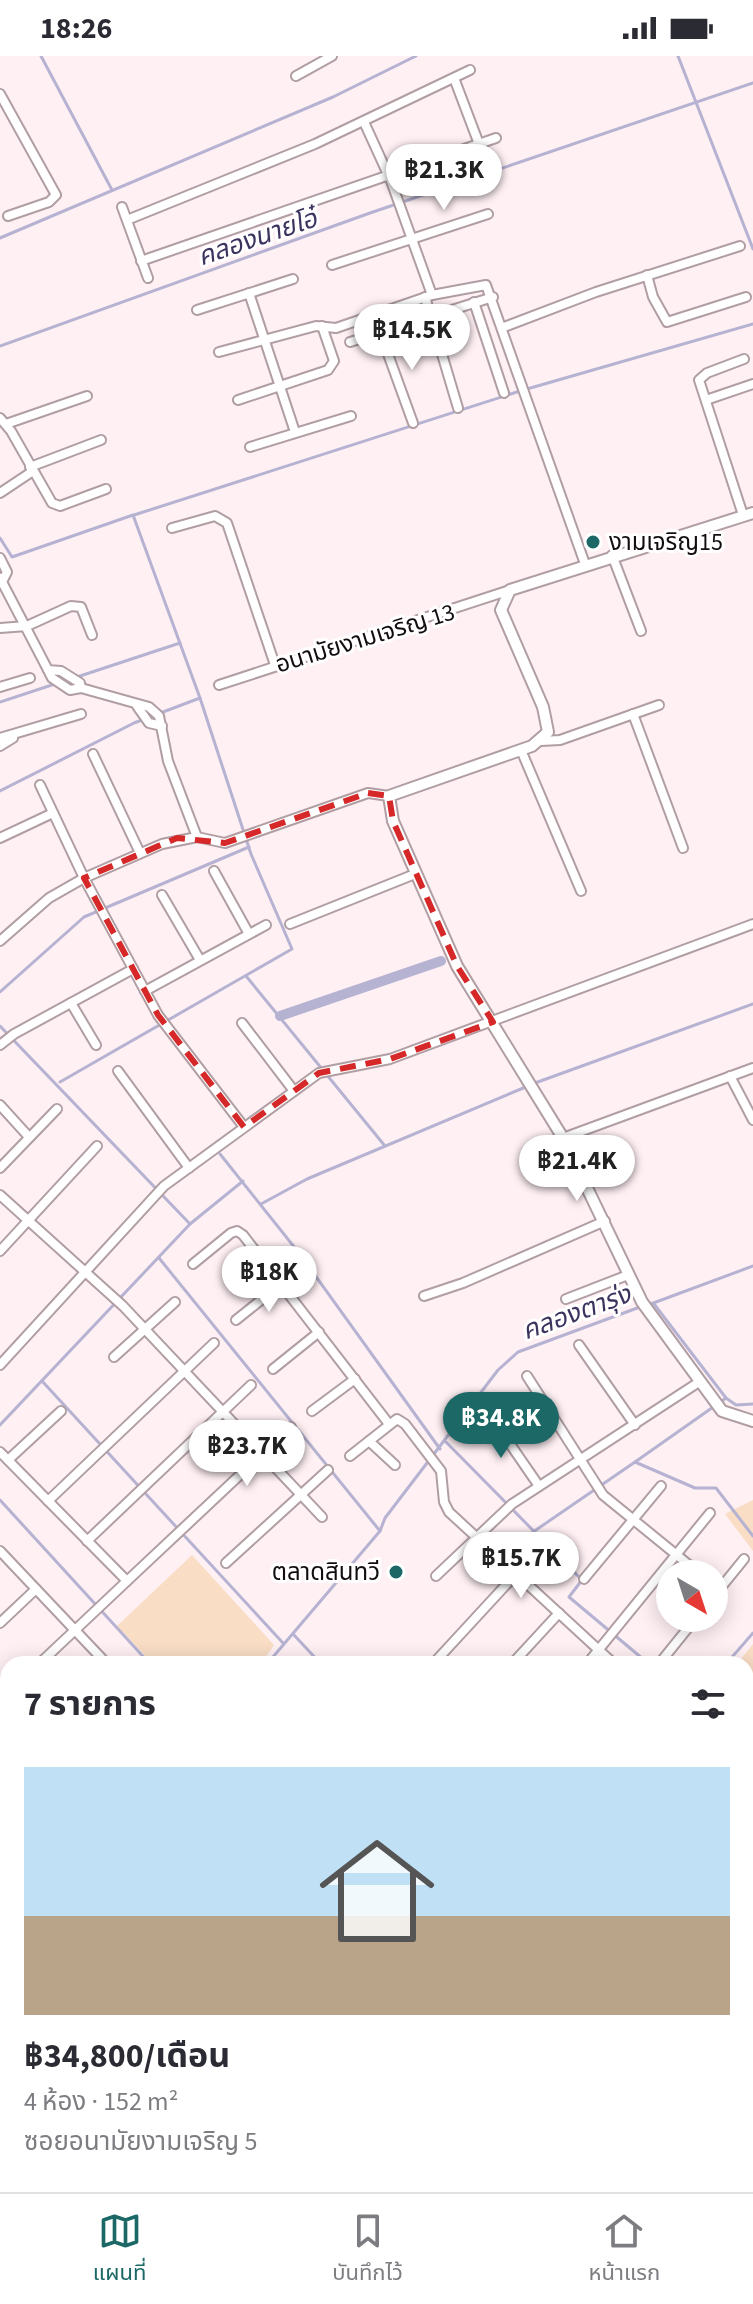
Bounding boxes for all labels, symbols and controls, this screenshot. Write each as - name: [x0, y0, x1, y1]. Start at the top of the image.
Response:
- text: 18:26: [40, 7, 112, 50]
- pin: ฿21.3K: [379, 144, 509, 212]
- text: ฿21.3K: [404, 151, 484, 188]
- water label: คลองนายโอ๋: [192, 199, 325, 275]
- pin: ฿14.5K: [347, 304, 477, 372]
- text: ฿14.5K: [372, 311, 452, 348]
- place label: งามเจริญ15: [609, 525, 723, 560]
- marker: งามเจริญ15: [584, 533, 602, 551]
- street label: อนามัยงามเจริญ 13: [271, 595, 459, 682]
- pin: ฿21.4K: [512, 1135, 642, 1203]
- text: ฿21.4K: [537, 1142, 617, 1179]
- pin: ฿18K: [222, 1246, 316, 1314]
- text: ฿18K: [240, 1253, 298, 1290]
- water label: คลองตารุ่ง: [517, 1275, 637, 1349]
- pin: ฿34.8K: [436, 1392, 566, 1460]
- text: ฿34.8K: [461, 1399, 541, 1436]
- pin: ฿23.7K: [182, 1420, 312, 1488]
- text: ฿23.7K: [207, 1427, 287, 1464]
- pin: ฿15.7K: [456, 1532, 586, 1600]
- text: ฿15.7K: [481, 1539, 561, 1576]
- place label: ตลาดสินทวี: [272, 1555, 380, 1590]
- north arrow: [656, 1560, 728, 1632]
- map controls: [656, 1560, 728, 1632]
- marker: ตลาดสินทวี: [387, 1563, 405, 1581]
- text: 7 รายการ: [24, 1680, 156, 1729]
- icon: filters: [686, 1682, 730, 1726]
- icon: home: [305, 1819, 449, 1963]
- text: ฿34,800/เดือน: [24, 2032, 230, 2081]
- text: 4 ห้อง · 152 m²: [24, 2083, 178, 2120]
- text: ซอยอนามัยงามเจริญ 5: [24, 2123, 257, 2160]
- tab: แผนที่: [93, 2209, 146, 2290]
- tab: บันทึกไว้: [332, 2209, 403, 2290]
- tab: หน้าแรก: [589, 2209, 660, 2290]

